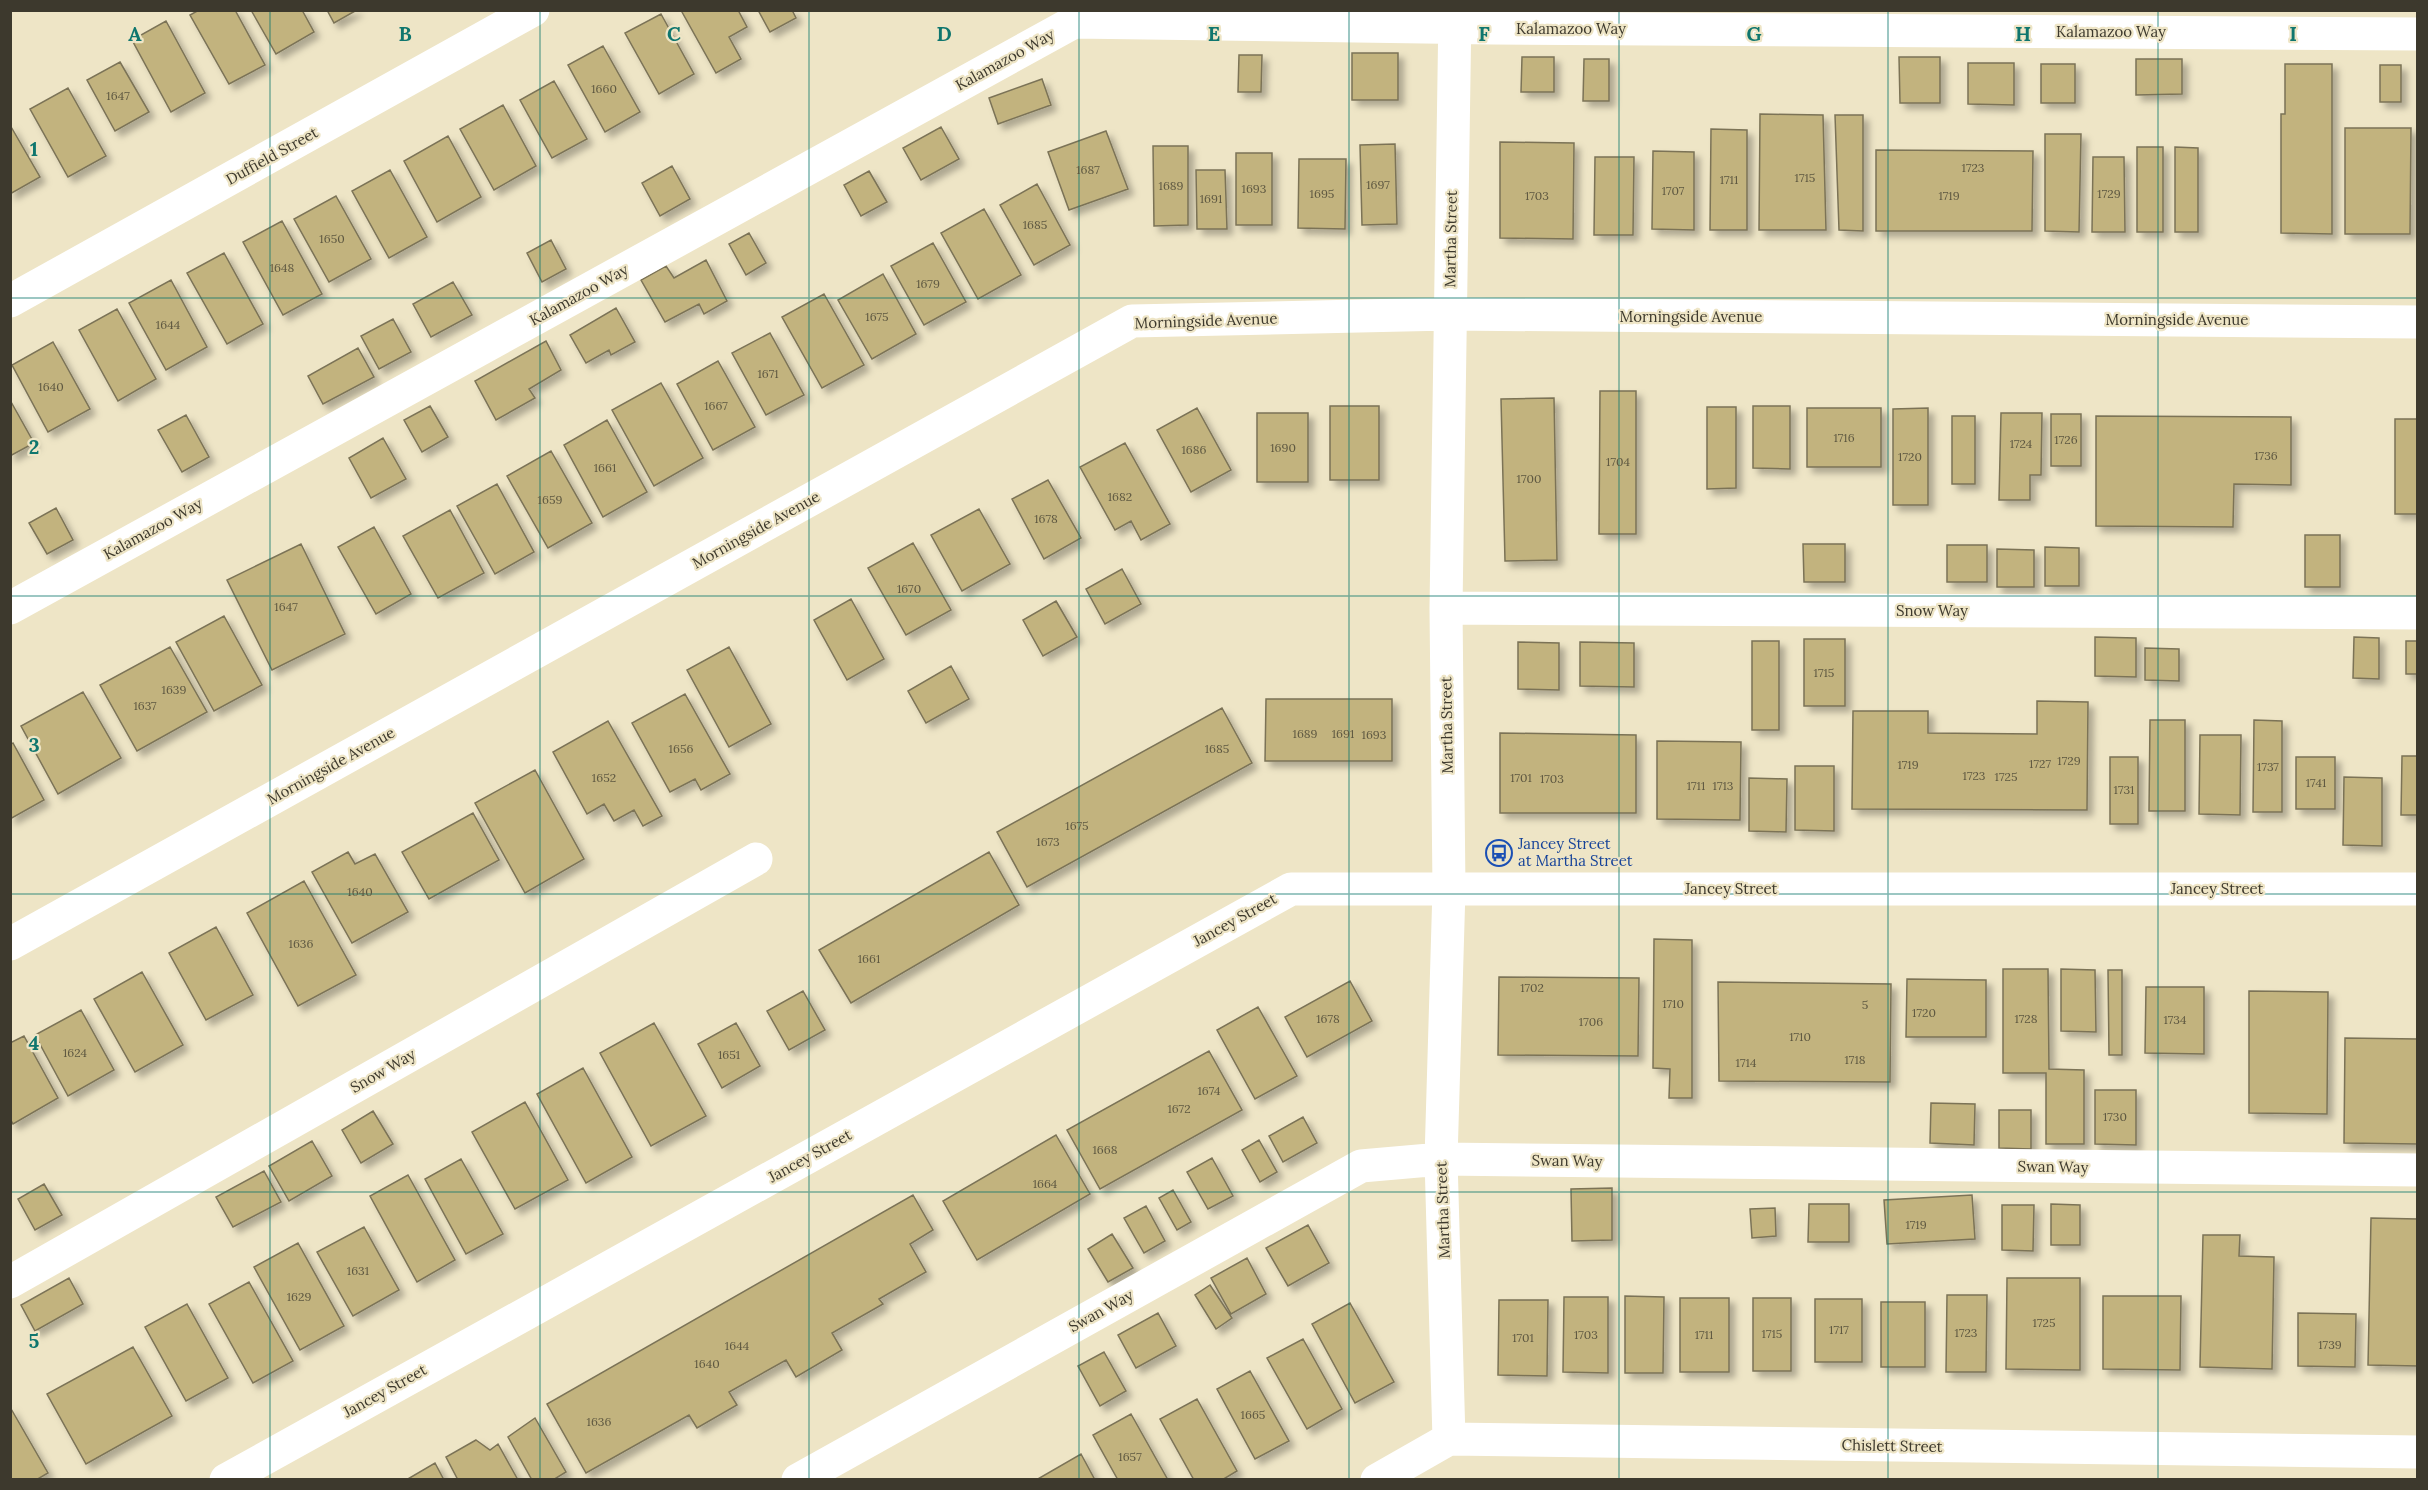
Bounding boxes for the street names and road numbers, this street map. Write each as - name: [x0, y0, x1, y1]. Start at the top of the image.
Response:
- street label: Kalamazoo Way: [1516, 19, 1626, 38]
- street label: Kalamazoo Way: [2056, 22, 2166, 41]
- street label: Kalamazoo Way: [952, 25, 1057, 95]
- street label: Duffield Street: [222, 122, 321, 189]
- street label: Martha Street: [1440, 190, 1461, 288]
- street label: Kalamazoo Way: [526, 260, 631, 330]
- street label: Morningside Avenue: [1620, 307, 1762, 326]
- street label: Morningside Avenue: [1134, 309, 1278, 332]
- street label: Morningside Avenue: [2106, 310, 2248, 329]
- street label: Morningside Avenue: [689, 487, 823, 572]
- street label: Kalamazoo Way: [100, 494, 205, 564]
- street label: Snow Way: [1896, 601, 1968, 620]
- street label: Martha Street: [1436, 676, 1457, 774]
- street label: Morningside Avenue: [264, 723, 398, 808]
- street label: Jancey Street: [1684, 879, 1777, 898]
- street label: Jancey Street: [2170, 879, 2263, 898]
- street label: Jancey Street: [1189, 889, 1280, 951]
- street label: Snow Way: [347, 1044, 419, 1097]
- street label: Jancey Street: [764, 1125, 855, 1187]
- street label: Swan Way: [1531, 1150, 1603, 1171]
- street label: Swan Way: [2017, 1156, 2089, 1177]
- street label: Martha Street: [1431, 1161, 1454, 1259]
- street label: Swan Way: [1065, 1285, 1136, 1336]
- street label: Jancey Street: [339, 1360, 430, 1422]
- street label: Chislett Street: [1841, 1435, 1943, 1456]

